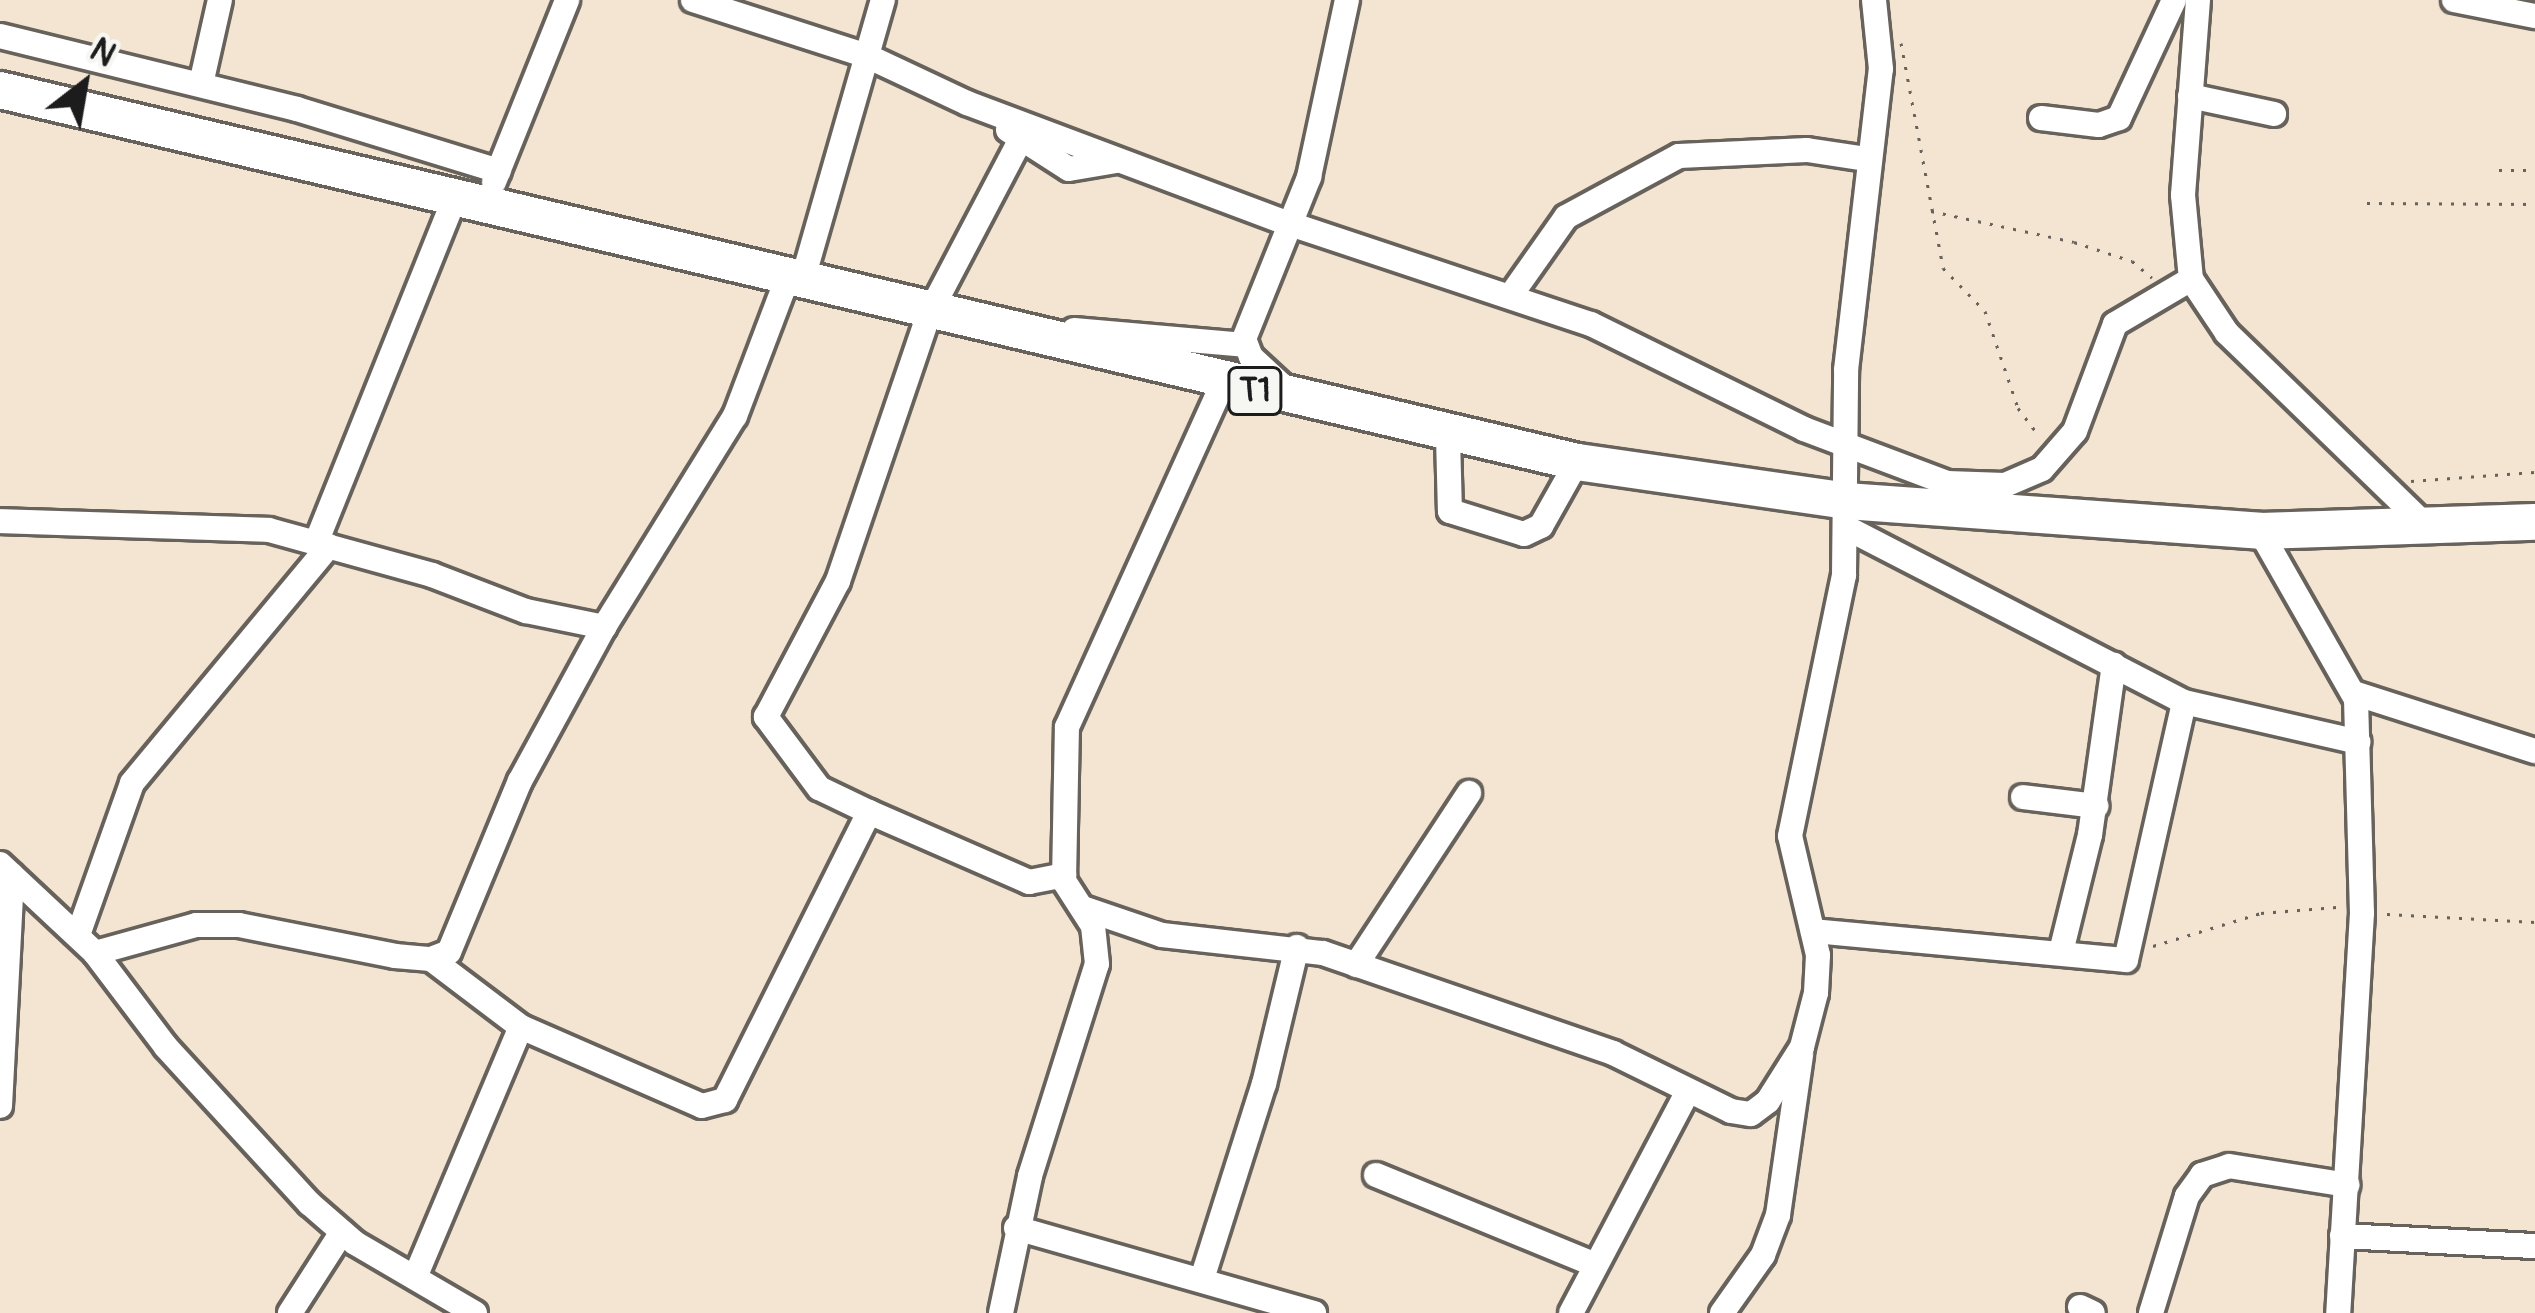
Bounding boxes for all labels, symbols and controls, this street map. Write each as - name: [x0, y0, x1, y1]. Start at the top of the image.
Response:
- north arrow: [24, 24, 144, 144]
- text: N: [83, 29, 123, 76]
- road number: T1: [1225, 364, 1285, 418]

